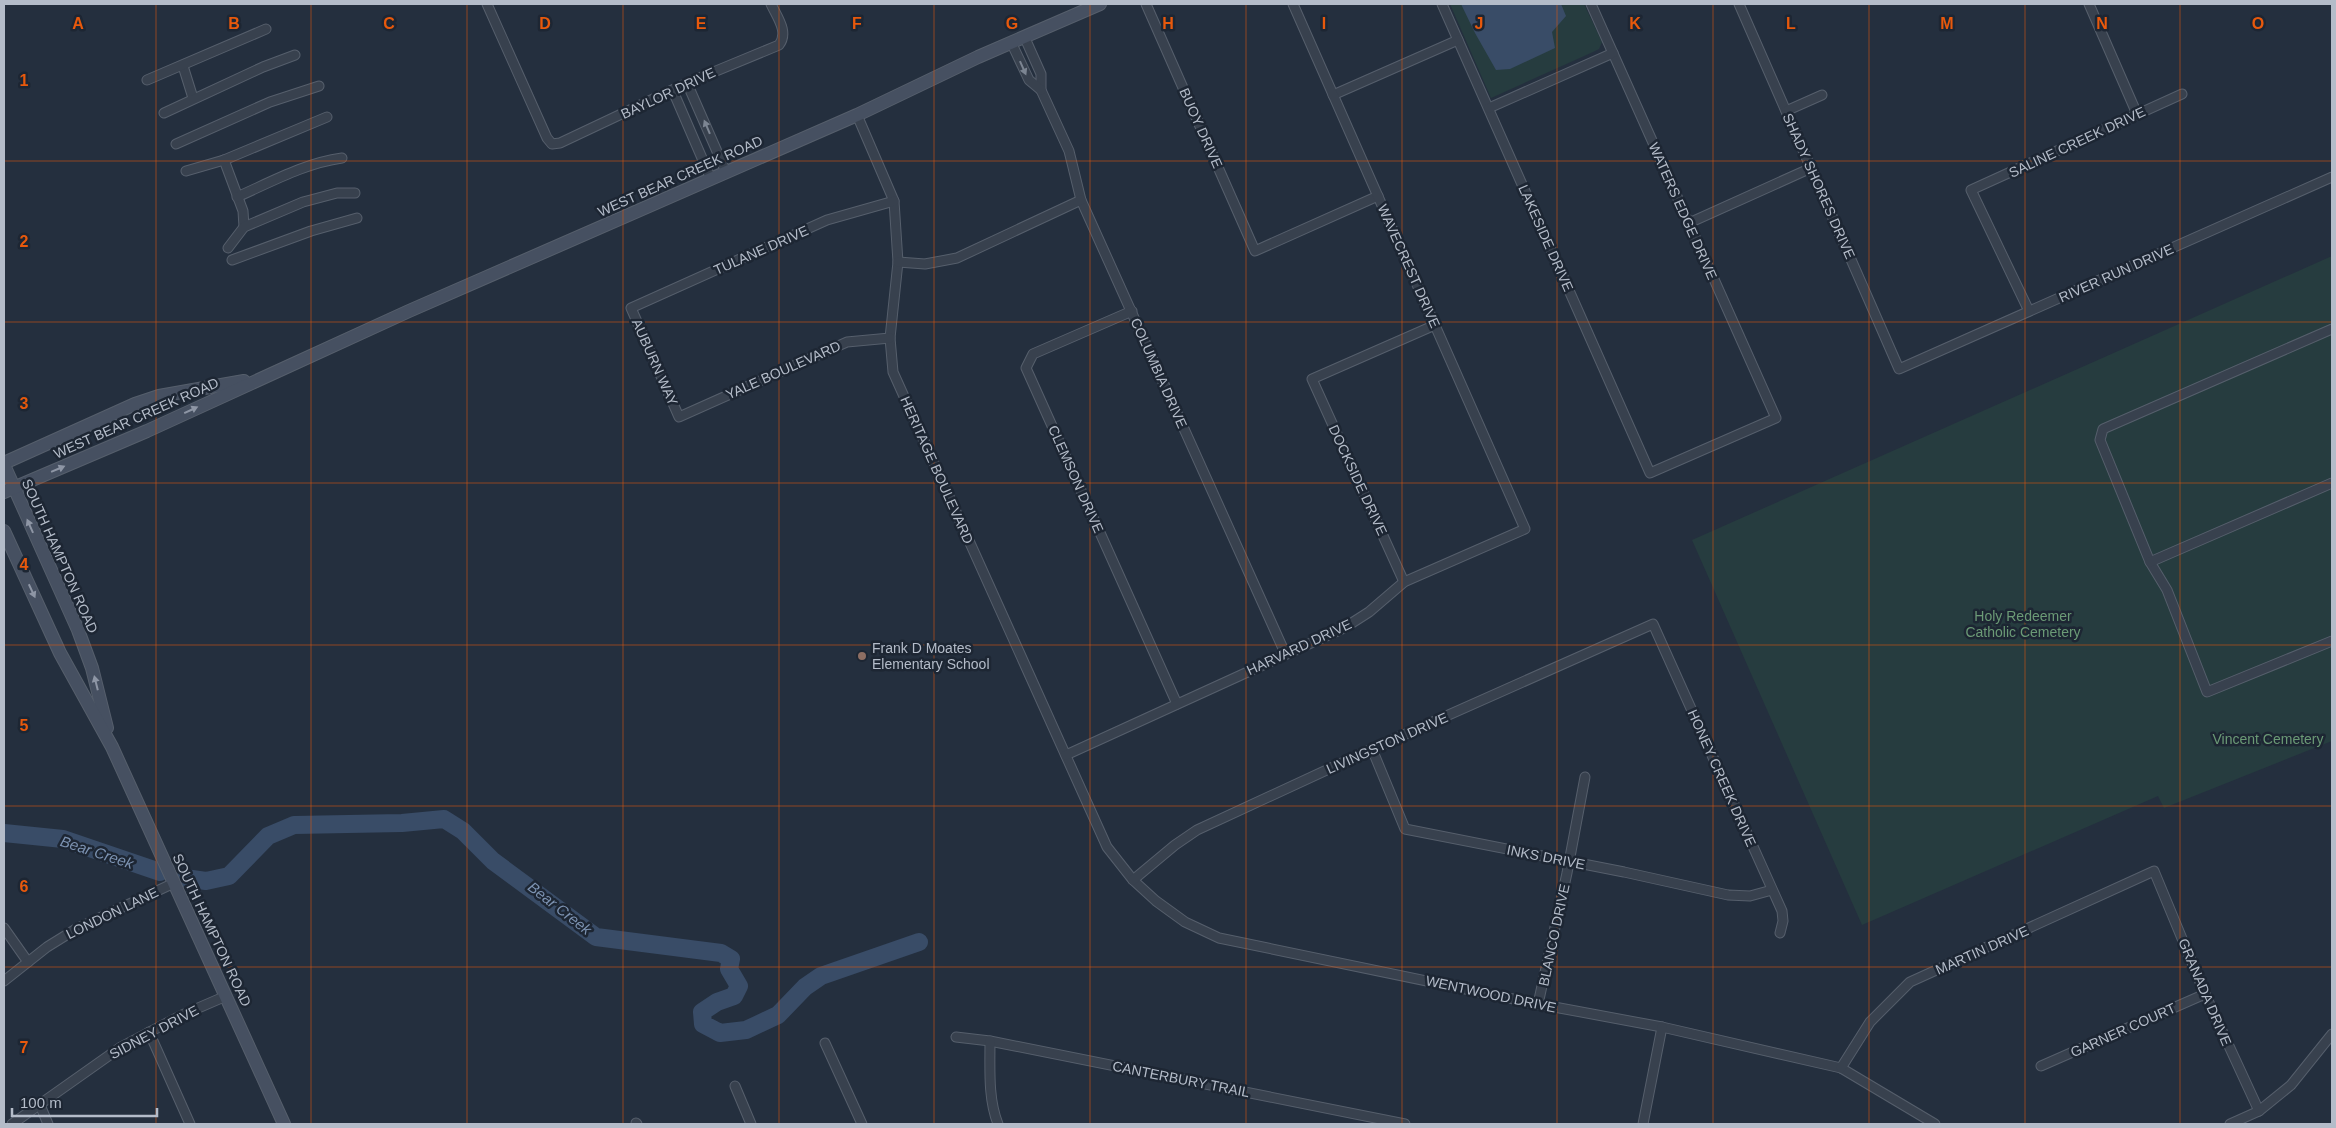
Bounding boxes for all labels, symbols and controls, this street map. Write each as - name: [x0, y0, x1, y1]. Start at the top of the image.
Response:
- text: A: [72, 15, 84, 32]
- text: B: [228, 15, 240, 32]
- text: C: [383, 15, 395, 32]
- text: D: [539, 15, 551, 32]
- text: E: [696, 15, 707, 32]
- text: F: [852, 15, 862, 32]
- text: G: [1006, 15, 1018, 32]
- text: H: [1162, 15, 1174, 32]
- text: I: [1322, 15, 1326, 32]
- text: J: [1475, 15, 1483, 32]
- text: K: [1629, 15, 1641, 32]
- text: L: [1786, 15, 1796, 32]
- text: M: [1940, 15, 1954, 32]
- text: N: [2096, 15, 2108, 32]
- text: O: [2252, 15, 2264, 32]
- one-way arrow: [1020, 61, 1028, 75]
- street label: BAYLOR DRIVE: [618, 64, 718, 122]
- text: 1: [20, 72, 29, 89]
- street label: BUOY DRIVE: [1176, 85, 1226, 171]
- street label: SALINE CREEK DRIVE: [2006, 103, 2148, 181]
- street label: SHADY SHORES DRIVE: [1780, 111, 1858, 261]
- one-way arrow: [702, 120, 710, 134]
- street label: WEST BEAR CREEK ROAD: [595, 132, 765, 220]
- street label: WATERS EDGE DRIVE: [1645, 140, 1721, 282]
- street label: LAKESIDE DRIVE: [1515, 182, 1577, 294]
- street label: WAVECREST DRIVE: [1375, 202, 1443, 330]
- street label: TULANE DRIVE: [711, 222, 811, 278]
- text: 2: [20, 233, 29, 250]
- street label: RIVER RUN DRIVE: [2056, 241, 2176, 305]
- street label: COLUMBIA DRIVE: [1127, 315, 1191, 431]
- street label: AUBURN WAY: [629, 316, 682, 408]
- street label: YALE BOULEVARD: [723, 337, 843, 403]
- street label: WEST BEAR CREEK ROAD: [51, 374, 221, 462]
- street label: HERITAGE BOULEVARD: [897, 394, 977, 546]
- text: 3: [20, 395, 29, 412]
- one-way arrow: [184, 406, 198, 414]
- street label: DOCKSIDE DRIVE: [1325, 422, 1391, 538]
- street label: CLEMSON DRIVE: [1045, 423, 1107, 535]
- one-way arrow: [51, 465, 65, 473]
- street label: SOUTH HAMPTON ROAD: [19, 476, 101, 636]
- one-way arrow: [26, 518, 34, 533]
- text: 4: [20, 556, 29, 573]
- one-way arrow: [28, 584, 36, 598]
- park label: Holy Redeemer Catholic Cemetery: [1965, 608, 2081, 640]
- street label: HARVARD DRIVE: [1244, 616, 1354, 678]
- place label: Frank D Moates Elementary School: [872, 640, 990, 672]
- marker: Frank D Moates Elementary School: [856, 650, 868, 662]
- one-way arrow: [92, 675, 100, 690]
- street label: HONEY CREEK DRIVE: [1685, 707, 1759, 849]
- street label: LIVINGSTON DRIVE: [1324, 709, 1450, 777]
- text: 5: [20, 717, 29, 734]
- park label: Vincent Cemetery: [2212, 731, 2324, 747]
- water label: Bear Creek: [58, 832, 137, 872]
- street label: INKS DRIVE: [1506, 842, 1586, 872]
- street label: SOUTH HAMPTON ROAD: [169, 851, 255, 1009]
- text: 6: [20, 878, 29, 895]
- water label: Bear Creek: [525, 878, 596, 939]
- street label: BLANCO DRIVE: [1535, 882, 1573, 988]
- street label: LONDON LANE: [63, 884, 161, 942]
- street label: MARTIN DRIVE: [1933, 922, 2031, 978]
- street label: GRANADA DRIVE: [2175, 936, 2235, 1048]
- street label: WENTWOOD DRIVE: [1424, 972, 1558, 1016]
- street label: GARNER COURT: [2068, 999, 2178, 1060]
- street label: SIDNEY DRIVE: [107, 1002, 201, 1062]
- text: 7: [20, 1039, 29, 1056]
- street label: CANTERBURY TRAIL: [1111, 1058, 1251, 1100]
- scale bar: [12, 1086, 158, 1118]
- text: 100 m: [20, 1094, 62, 1111]

